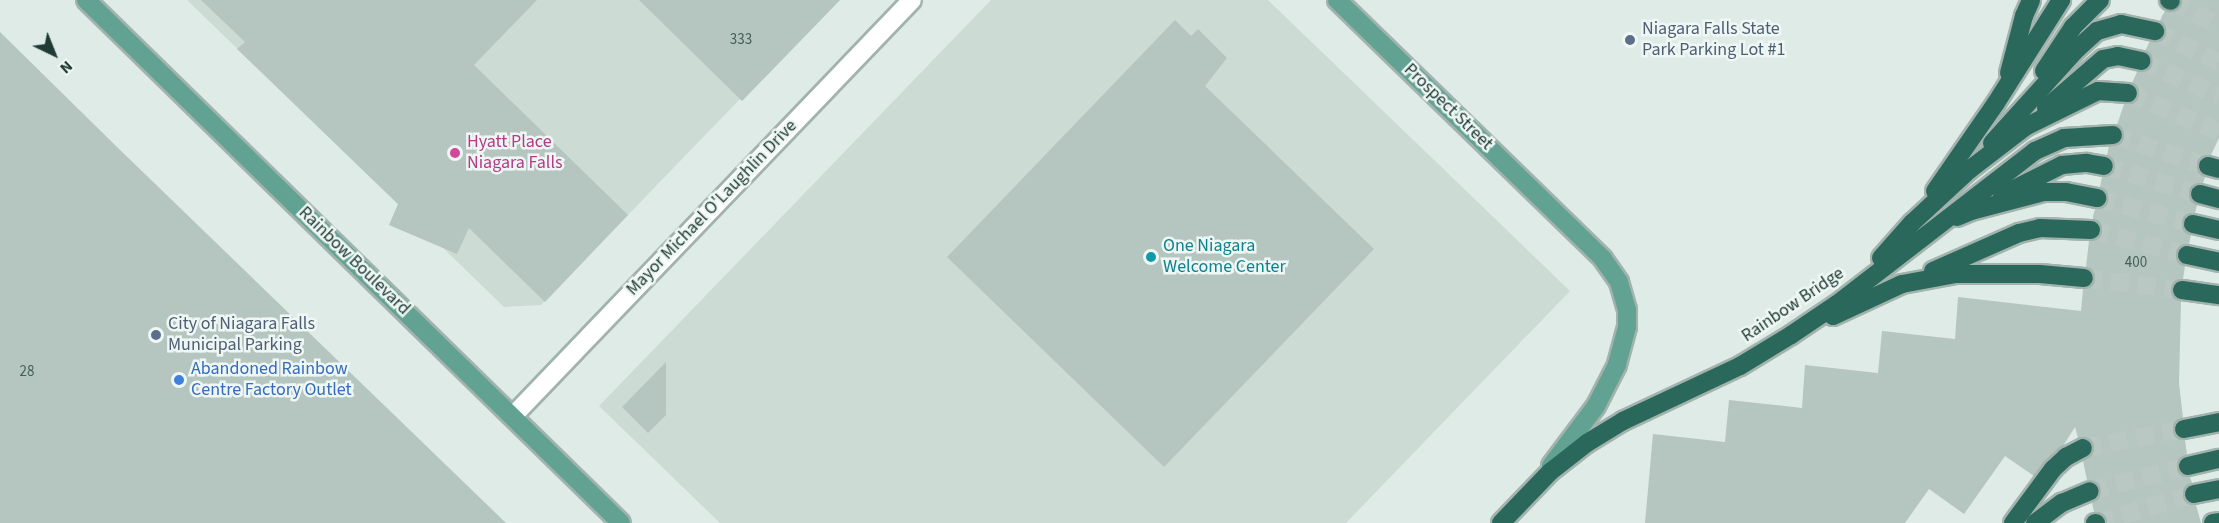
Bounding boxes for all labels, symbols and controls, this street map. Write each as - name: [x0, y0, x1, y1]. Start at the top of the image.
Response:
- place label: Niagara Falls State Park Parking Lot #1: [1642, 19, 1785, 62]
- north arrow: [24, 24, 84, 84]
- house number: 333: [730, 31, 752, 49]
- marker: Niagara Falls State Park Parking Lot #1: [1623, 33, 1637, 47]
- text: N: [55, 55, 78, 79]
- street label: Prospect Street: [1399, 59, 1497, 155]
- street label: Mayor Michael O'Laughlin Drive: [622, 116, 802, 300]
- place label: Hyatt Place Niagara Falls: [467, 132, 563, 174]
- marker: Hyatt Place Niagara Falls: [448, 146, 462, 160]
- street label: Rainbow Boulevard: [294, 202, 414, 320]
- place label: One Niagara Welcome Center: [1163, 236, 1286, 278]
- marker: One Niagara Welcome Center: [1144, 250, 1158, 264]
- house number: 400: [2125, 254, 2147, 272]
- street label: Rainbow Bridge: [1738, 263, 1848, 347]
- place label: City of Niagara Falls Municipal Parking: [168, 314, 315, 356]
- marker: City of Niagara Falls Municipal Parking: [149, 328, 163, 342]
- place label: Abandoned Rainbow Centre Factory Outlet: [191, 359, 352, 401]
- house number: 28: [20, 363, 34, 381]
- marker: Abandoned Rainbow Centre Factory Outlet: [172, 373, 186, 387]

